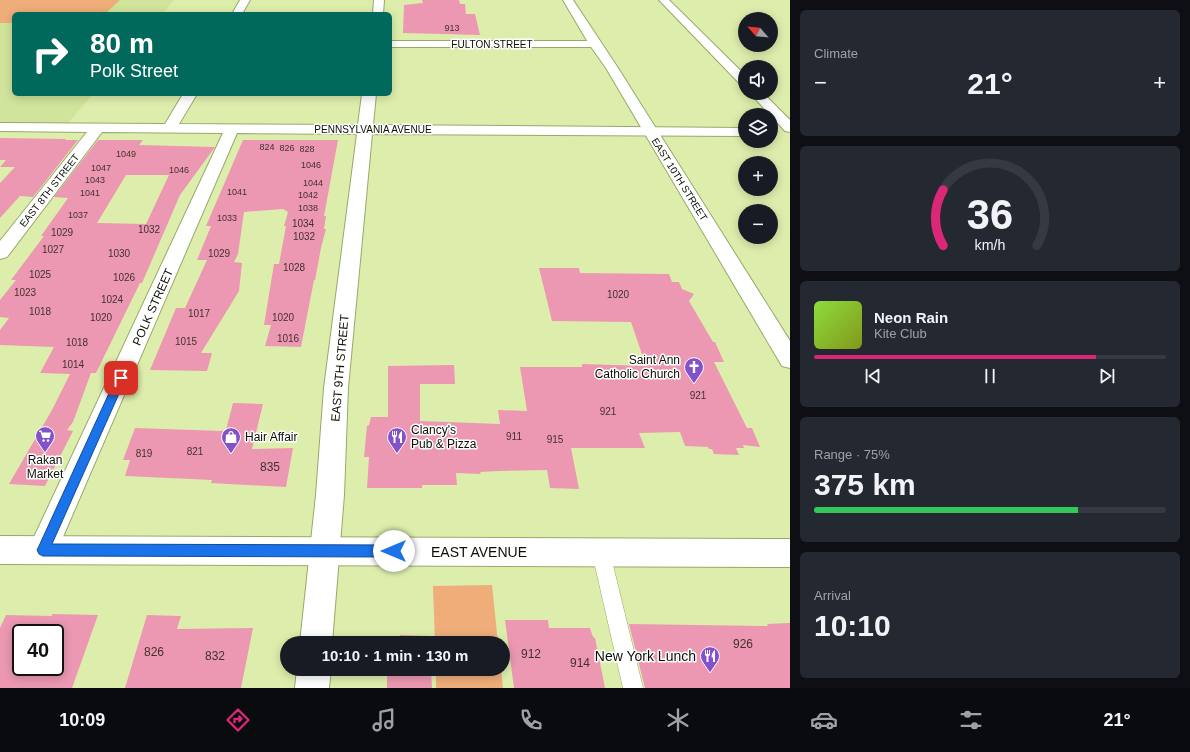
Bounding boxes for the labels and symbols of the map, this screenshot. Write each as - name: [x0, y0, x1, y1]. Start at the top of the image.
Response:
- north arrow: [738, 12, 778, 52]
- house number: 913: [444, 23, 460, 33]
- street label: FULTON STREET: [451, 39, 533, 50]
- street label: PENNSYLVANIA AVENUE: [314, 124, 432, 135]
- street label: EAST 10TH STREET: [650, 136, 710, 223]
- house number: 824: [259, 142, 275, 152]
- house number: 826: [279, 143, 295, 153]
- house number: 828: [299, 144, 315, 154]
- house number: 1049: [116, 149, 136, 159]
- street label: EAST 8TH STREET: [17, 152, 81, 229]
- house number: 1046: [301, 160, 321, 170]
- house number: 1047: [91, 163, 111, 173]
- house number: 1046: [169, 165, 189, 175]
- house number: 1043: [85, 175, 105, 185]
- house number: 1044: [303, 178, 323, 188]
- house number: 1041: [227, 187, 247, 197]
- house number: 1041: [80, 188, 100, 198]
- house number: 1042: [298, 190, 318, 200]
- house number: 1038: [298, 203, 318, 213]
- house number: 1037: [68, 210, 88, 220]
- house number: 1033: [217, 213, 237, 223]
- house number: 1034: [292, 218, 315, 229]
- house number: 1032: [138, 224, 161, 235]
- house number: 1029: [51, 227, 74, 238]
- house number: 1032: [293, 231, 316, 242]
- house number: 1027: [42, 244, 65, 255]
- house number: 1030: [108, 248, 131, 259]
- house number: 1029: [208, 248, 231, 259]
- house number: 1028: [283, 262, 306, 273]
- street label: POLK STREET: [130, 266, 176, 348]
- house number: 1025: [29, 269, 52, 280]
- house number: 1026: [113, 272, 136, 283]
- house number: 1023: [14, 287, 37, 298]
- house number: 1020: [607, 289, 630, 300]
- house number: 1024: [101, 294, 124, 305]
- house number: 1018: [29, 306, 52, 317]
- house number: 1017: [188, 308, 211, 319]
- house number: 1020: [90, 312, 113, 323]
- house number: 1020: [272, 312, 295, 323]
- street label: EAST 9TH STREET: [328, 313, 352, 422]
- house number: 1016: [277, 333, 300, 344]
- house number: 1015: [175, 336, 198, 347]
- house number: 1018: [66, 337, 89, 348]
- place label: Saint Ann Catholic Church: [595, 353, 680, 381]
- church icon: Saint Ann Catholic Church: [683, 356, 705, 384]
- house number: 1014: [62, 359, 85, 370]
- pin: [104, 361, 138, 395]
- house number: 921: [690, 390, 707, 401]
- house number: 921: [600, 406, 617, 417]
- place label: Clancy's Pub & Pizza: [411, 423, 477, 451]
- supermarket icon: Rakan Market: [34, 425, 56, 453]
- shop icon: Hair Affair: [220, 426, 242, 454]
- restaurant icon: Clancy's Pub & Pizza: [386, 426, 408, 454]
- place label: Hair Affair: [245, 430, 297, 444]
- house number: 911: [506, 431, 522, 442]
- house number: 915: [547, 434, 564, 445]
- house number: 821: [187, 446, 204, 457]
- house number: 819: [136, 448, 153, 459]
- place label: Rakan Market: [27, 453, 64, 481]
- house number: 835: [260, 460, 280, 474]
- position arrow: [373, 530, 415, 572]
- street label: EAST AVENUE: [431, 544, 527, 560]
- speed limit sign: 40: [12, 624, 64, 676]
- house number: 926: [733, 637, 753, 651]
- house number: 826: [144, 645, 164, 659]
- restaurant icon: New York Lunch: [699, 645, 721, 673]
- house number: 912: [521, 647, 541, 661]
- place label: New York Lunch: [595, 648, 696, 664]
- house number: 832: [205, 649, 225, 663]
- house number: 914: [570, 656, 590, 670]

